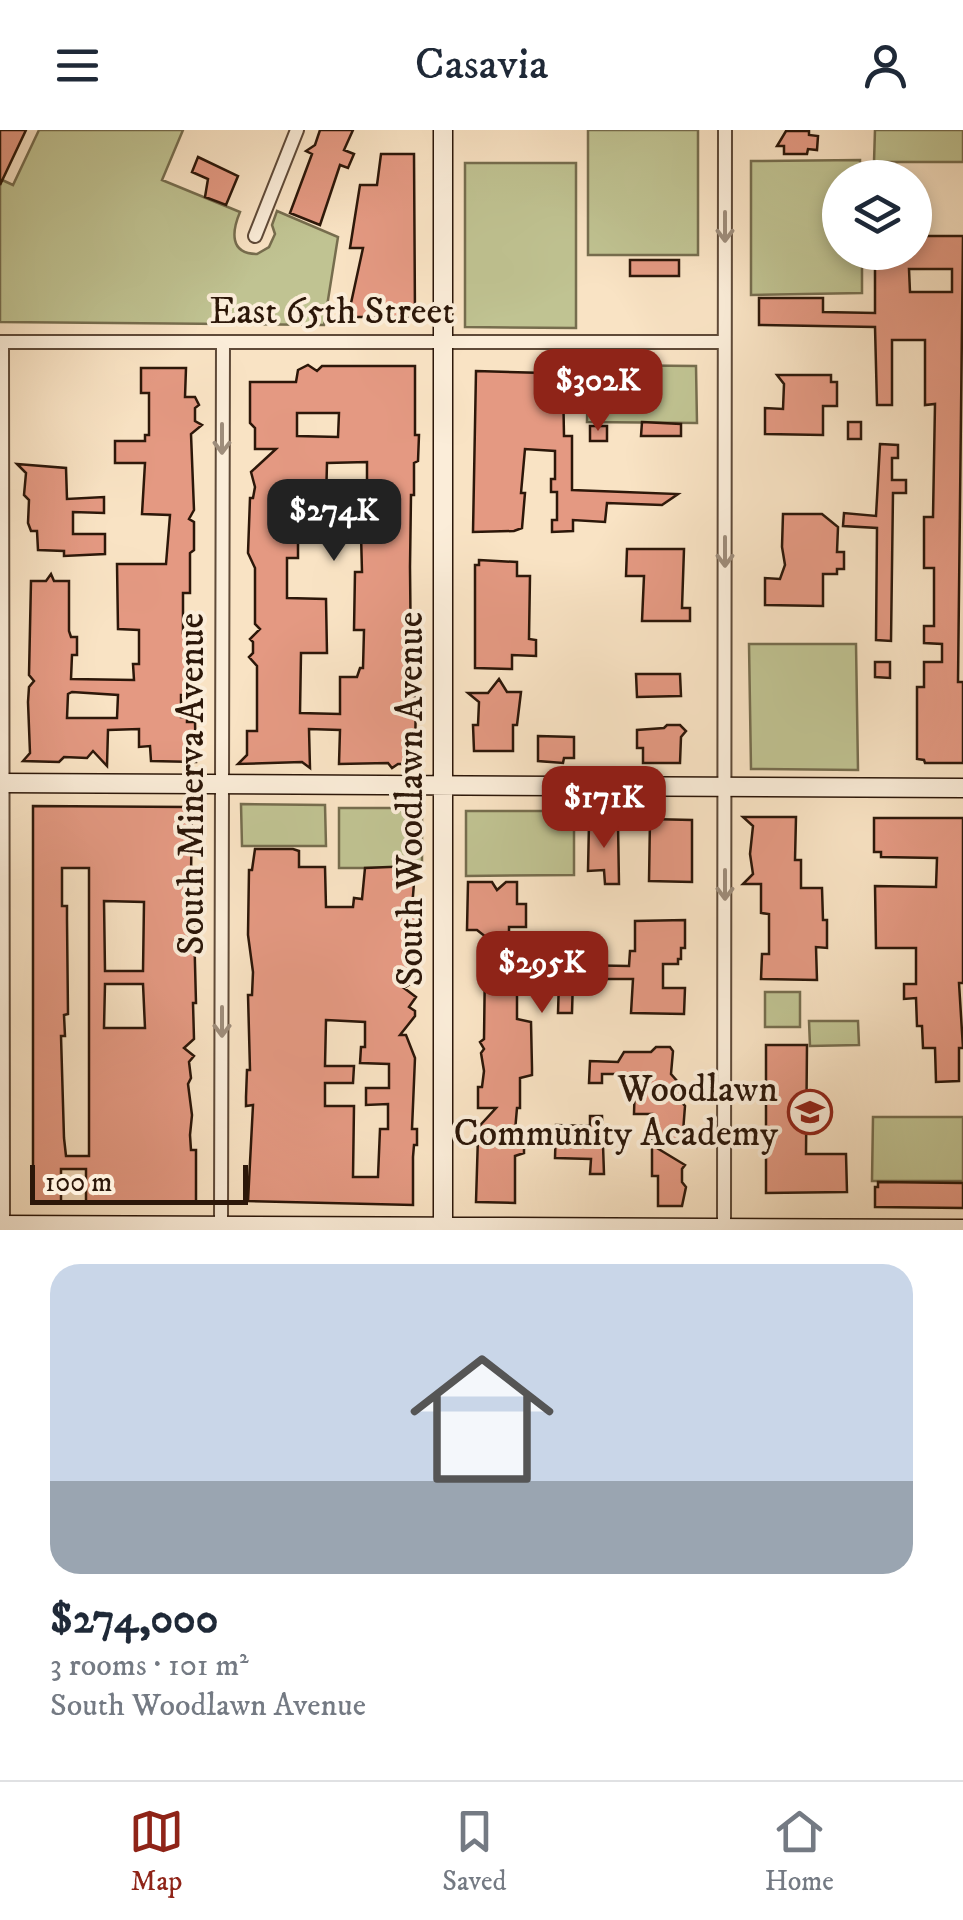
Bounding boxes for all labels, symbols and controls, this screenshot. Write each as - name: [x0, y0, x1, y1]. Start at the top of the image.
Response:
- text: Casavia: [415, 37, 548, 93]
- icon: menu: [50, 38, 105, 93]
- icon: person: [858, 38, 913, 93]
- map controls: [822, 160, 932, 270]
- button: layers: [822, 160, 932, 270]
- one-way arrow: [716, 210, 734, 243]
- street label: East 65th Street: [210, 288, 454, 336]
- pin: $302K: [528, 349, 668, 434]
- text: $302K: [556, 361, 640, 401]
- one-way arrow: [212, 422, 232, 455]
- pin: $274K: [264, 479, 404, 564]
- text: $274K: [289, 491, 379, 531]
- one-way arrow: [716, 536, 734, 568]
- street label: South Woodlawn Avenue: [387, 611, 435, 987]
- street label: South Minerva Avenue: [168, 613, 216, 955]
- pin: $171K: [534, 766, 674, 851]
- text: $171K: [564, 778, 644, 818]
- one-way arrow: [716, 868, 734, 901]
- pin: $295K: [472, 931, 612, 1016]
- text: $295K: [498, 943, 586, 983]
- one-way arrow: [212, 1004, 232, 1037]
- place label: Woodlawn Community Academy: [453, 1066, 779, 1158]
- school or university icon: Woodlawn Community Academy: [787, 1089, 833, 1135]
- scale bar: [30, 1160, 248, 1204]
- text: 100 m: [45, 1165, 112, 1200]
- icon: home: [392, 1329, 572, 1509]
- text: $274,000: [50, 1594, 218, 1646]
- text: 3 rooms · 101 m²: [50, 1646, 249, 1686]
- text: South Woodlawn Avenue: [50, 1686, 366, 1726]
- tab: Map: [129, 1804, 184, 1899]
- tab: Saved: [442, 1804, 507, 1899]
- tab: Home: [765, 1804, 834, 1899]

